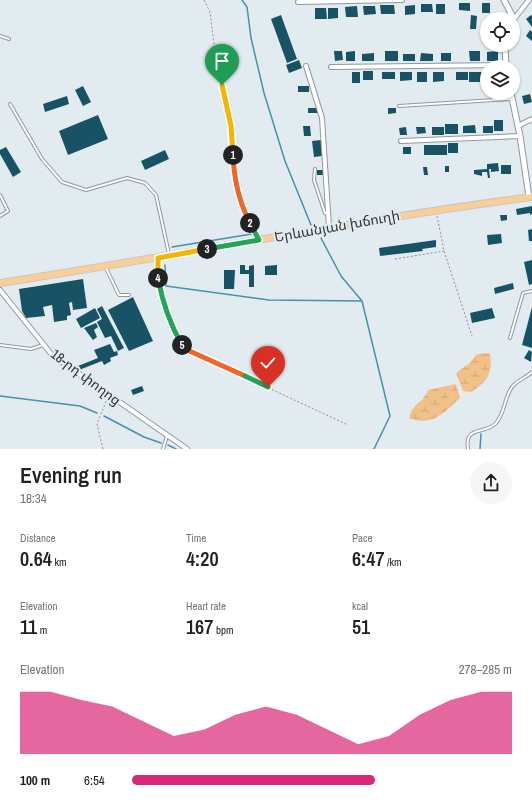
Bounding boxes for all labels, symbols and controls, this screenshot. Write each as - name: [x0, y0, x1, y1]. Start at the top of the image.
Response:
- map controls: [480, 12, 520, 100]
- button: locate: [480, 12, 520, 52]
- pin: [205, 44, 239, 85]
- icon: arrive: [211, 50, 233, 72]
- button: layers: [480, 60, 520, 100]
- pin: 1: [223, 145, 243, 165]
- text: 1: [230, 148, 236, 162]
- street label: Երևանյան խճուղի: [273, 206, 401, 246]
- pin: 2: [240, 213, 260, 233]
- text: 2: [247, 216, 253, 230]
- pin: 3: [197, 239, 217, 259]
- text: 3: [204, 242, 210, 256]
- pin: 4: [148, 268, 168, 288]
- text: 4: [155, 271, 161, 285]
- pin: 5: [172, 335, 192, 355]
- text: 5: [179, 338, 185, 352]
- street label: 18-րդ փողոց: [47, 345, 125, 409]
- pin: [251, 346, 285, 387]
- icon: check: [257, 352, 279, 374]
- text: Evening run: [20, 460, 122, 490]
- button: share: [470, 462, 512, 504]
- text: 18:34: [20, 490, 47, 507]
- text: Distance: [20, 531, 56, 545]
- text: Time: [186, 531, 206, 545]
- text: Pace: [352, 531, 373, 545]
- text: 0.64: [20, 545, 52, 572]
- text: 4:20: [186, 545, 219, 572]
- text: 6:47: [352, 545, 385, 572]
- text: km: [52, 555, 66, 569]
- text: /km: [385, 555, 402, 569]
- text: Elevation: [20, 599, 58, 613]
- text: Heart rate: [186, 599, 226, 613]
- text: kcal: [352, 599, 368, 613]
- text: 11: [20, 613, 37, 640]
- text: 167: [186, 613, 213, 640]
- text: 51: [352, 613, 370, 640]
- text: m: [37, 623, 47, 637]
- text: bpm: [213, 623, 233, 637]
- text: Elevation: [20, 661, 64, 678]
- text: 278–285 m: [459, 661, 512, 678]
- text: 100 m: [20, 772, 50, 789]
- text: 6:54: [84, 772, 105, 789]

